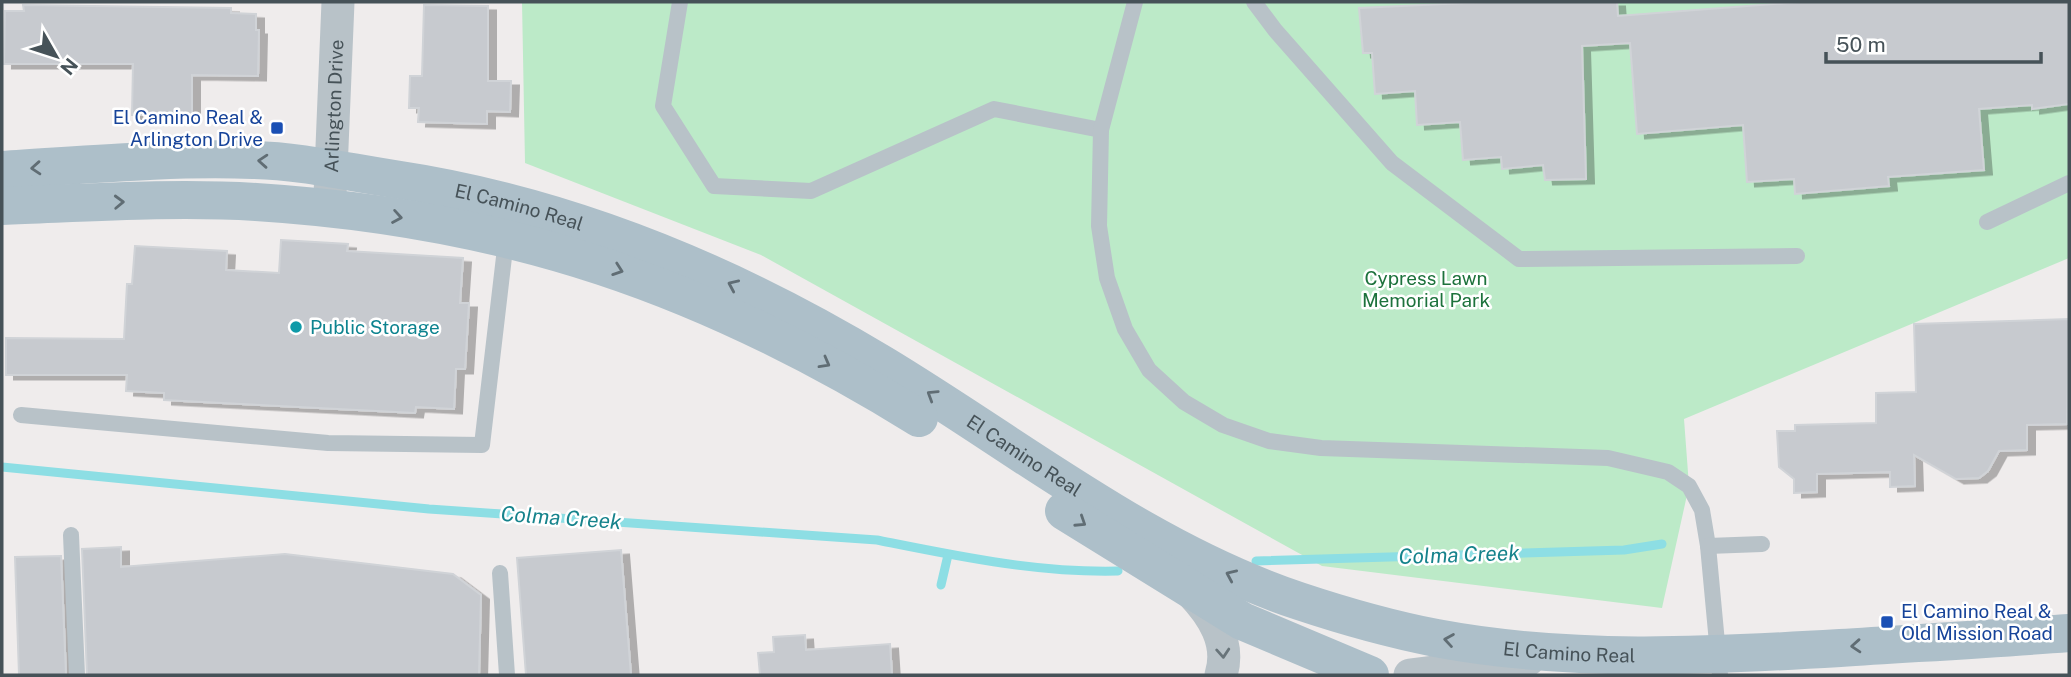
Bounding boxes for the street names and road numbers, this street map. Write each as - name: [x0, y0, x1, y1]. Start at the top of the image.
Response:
- street label: Arlington Drive: [320, 39, 347, 173]
- street label: El Camino Real: [453, 179, 586, 235]
- street label: El Camino Real: [963, 410, 1086, 501]
- street label: El Camino Real: [1502, 637, 1635, 666]

